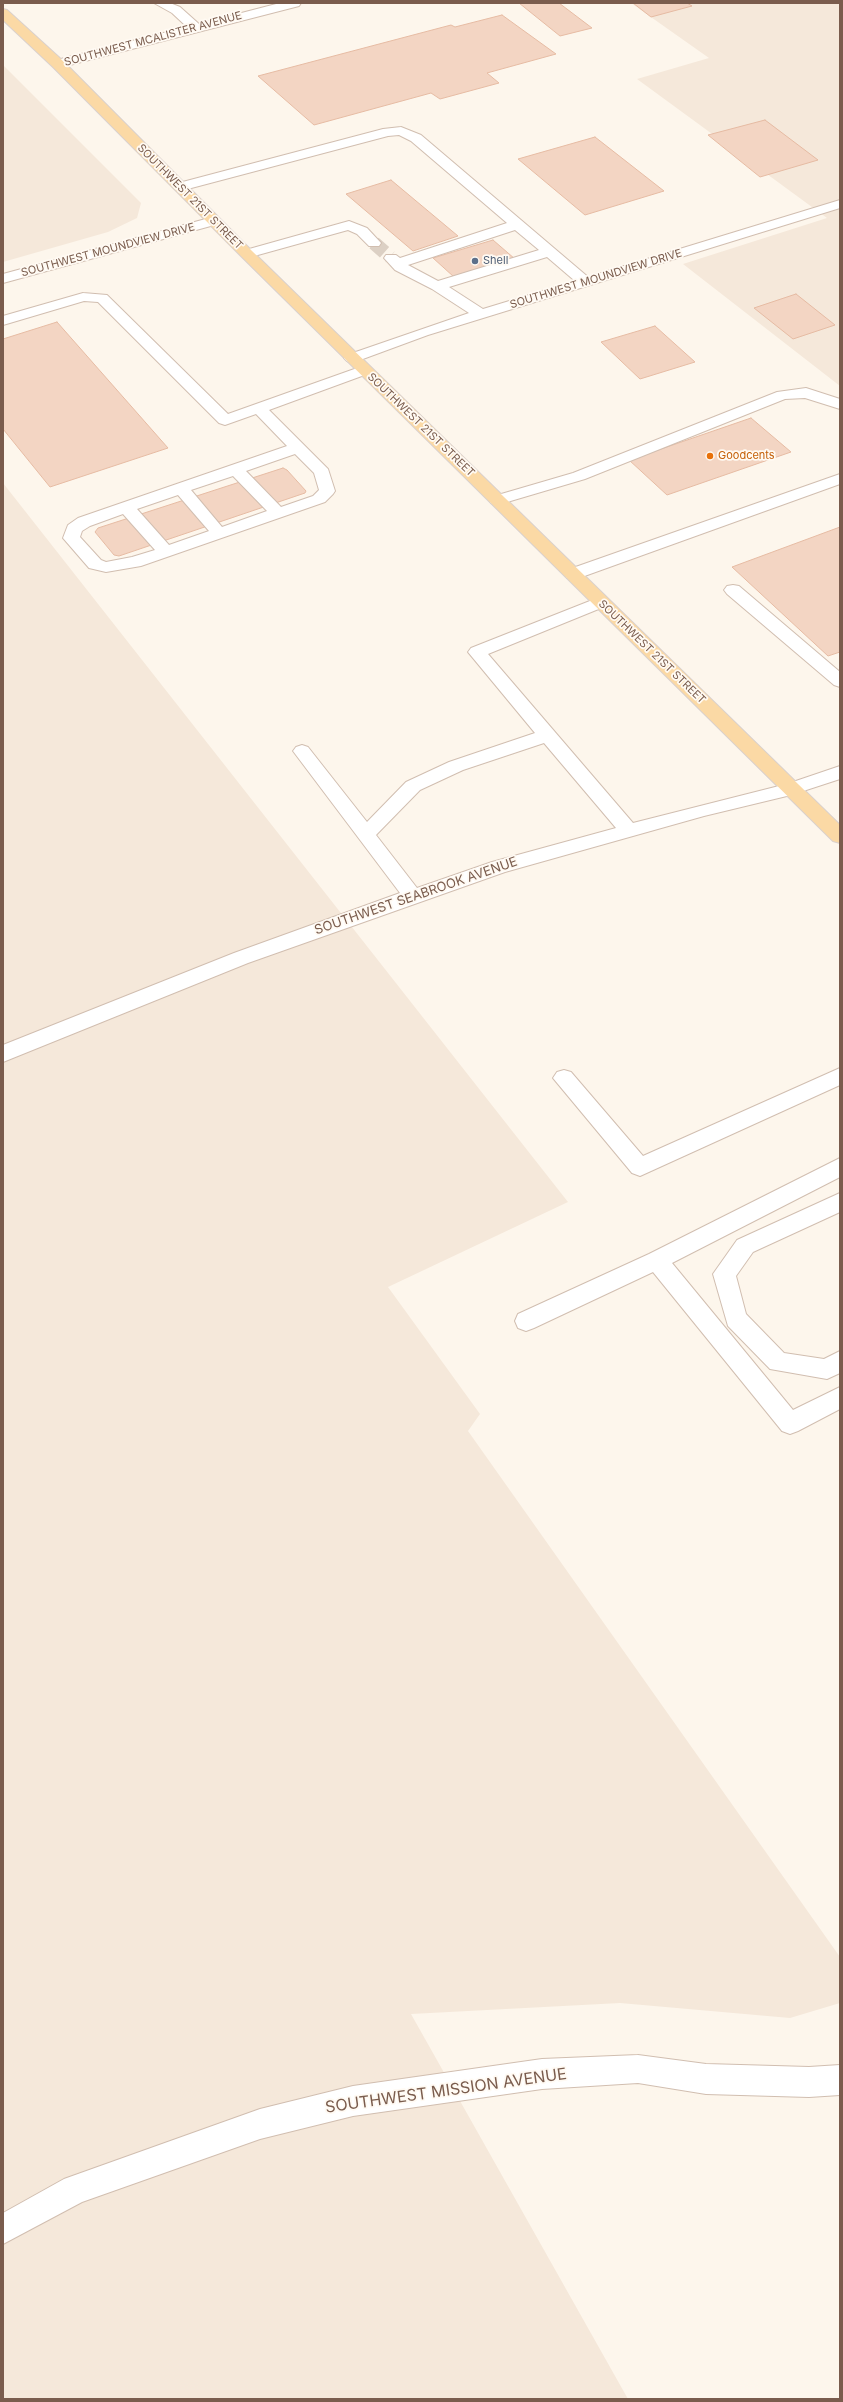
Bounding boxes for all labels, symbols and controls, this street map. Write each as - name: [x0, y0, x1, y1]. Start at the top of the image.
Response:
- street label: SOUTHWEST MCALISTER AVENUE: [63, 9, 243, 69]
- street label: SOUTHWEST 21ST STREET: [135, 142, 245, 252]
- street label: SOUTHWEST MOUNDVIEW DRIVE: [20, 220, 196, 280]
- street label: SOUTHWEST MOUNDVIEW DRIVE: [508, 246, 684, 312]
- place label: Shell: [483, 254, 508, 268]
- marker: Shell: [470, 256, 480, 266]
- street label: SOUTHWEST 21ST STREET: [365, 370, 477, 480]
- place label: Goodcents: [718, 449, 775, 463]
- marker: Goodcents: [705, 451, 715, 461]
- street label: SOUTHWEST 21ST STREET: [596, 597, 708, 707]
- street label: SOUTHWEST SEABROOK AVENUE: [313, 854, 519, 938]
- street label: SOUTHWEST MISSION AVENUE: [324, 2065, 568, 2117]

